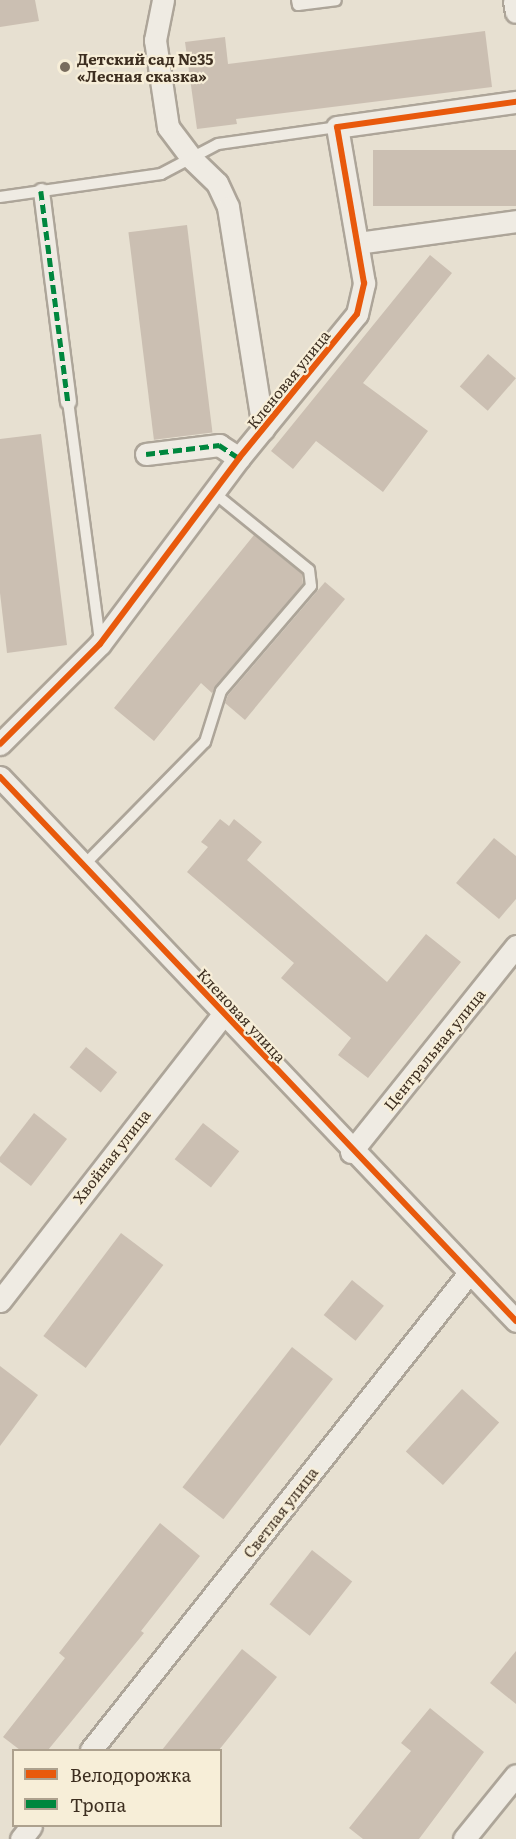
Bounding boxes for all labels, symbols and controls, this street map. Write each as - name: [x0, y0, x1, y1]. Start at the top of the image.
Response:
- place label: Детский сад №35 «Лесная сказка»: [77, 49, 213, 84]
- marker: Детский сад №35 «Лесная сказка»: [58, 60, 72, 74]
- street label: Кленовая улица: [243, 326, 333, 432]
- street label: Кленовая улица: [194, 964, 290, 1066]
- street label: Центральная улица: [380, 985, 488, 1113]
- street label: Хвойная улица: [69, 1105, 153, 1207]
- street label: Светлая улица: [239, 1463, 321, 1561]
- legend: [12, 1749, 222, 1827]
- text: Велодорожка: [70, 1761, 191, 1788]
- text: Тропа: [70, 1791, 126, 1818]

